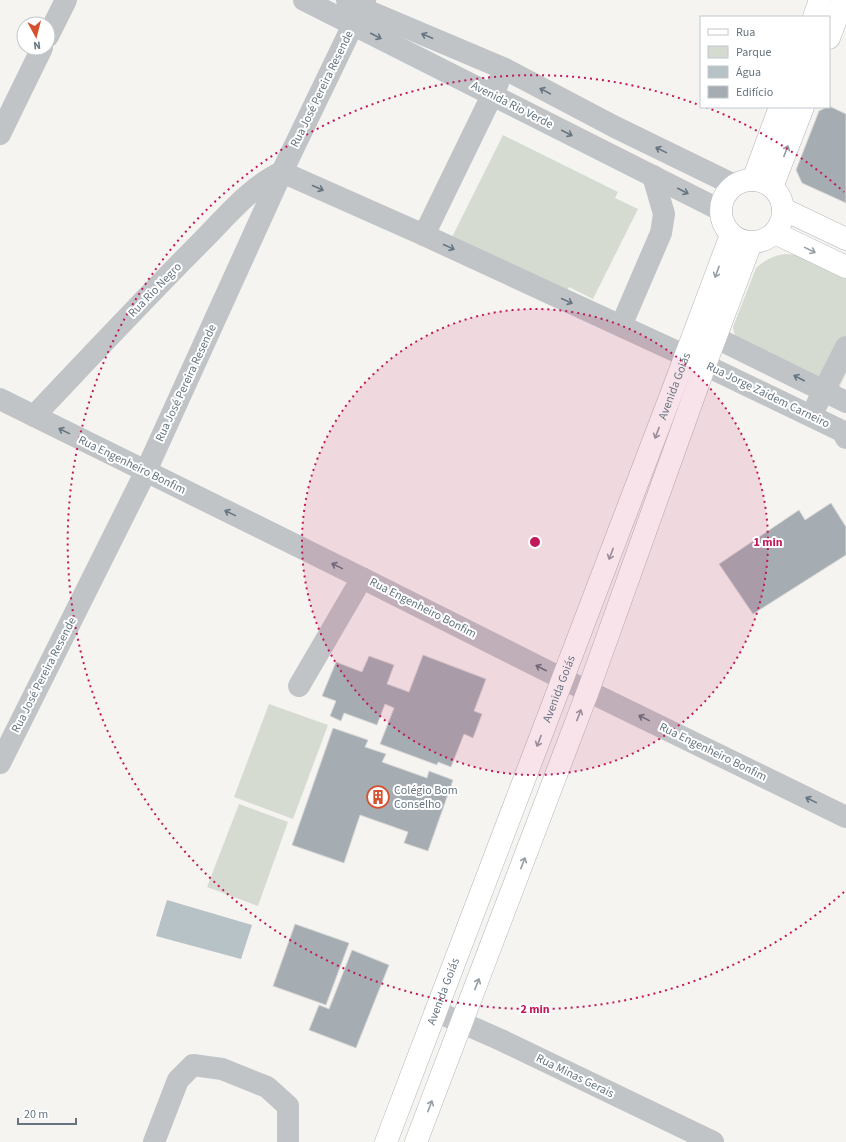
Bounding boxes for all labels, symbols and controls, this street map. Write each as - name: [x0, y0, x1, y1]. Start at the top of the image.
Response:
- north arrow: [16, 16, 56, 56]
- legend: [700, 16, 830, 108]
- text: Rua: [736, 24, 755, 41]
- street label: Rua José Pereira Resende: [286, 28, 358, 150]
- one-way arrow: [422, 32, 434, 39]
- one-way arrow: [370, 33, 382, 40]
- text: N: [33, 38, 42, 53]
- text: Parque: [736, 44, 772, 61]
- text: Água: [736, 64, 761, 81]
- street label: Avenida Rio Verde: [468, 77, 556, 133]
- text: Edifício: [736, 84, 773, 101]
- one-way arrow: [540, 86, 552, 94]
- one-way arrow: [561, 130, 573, 137]
- one-way arrow: [783, 145, 791, 157]
- one-way arrow: [655, 146, 667, 153]
- one-way arrow: [312, 185, 324, 192]
- one-way arrow: [677, 188, 689, 195]
- one-way arrow: [443, 244, 455, 251]
- one-way arrow: [804, 247, 816, 254]
- street label: Rua Rio Negro: [124, 259, 186, 321]
- one-way arrow: [713, 265, 721, 277]
- one-way arrow: [561, 298, 573, 306]
- street label: Rua José Pereira Resende: [151, 321, 221, 445]
- street label: Avenida Goiás: [654, 350, 695, 422]
- street label: Rua Jorge Zaidem Carneiro: [703, 358, 833, 432]
- one-way arrow: [793, 374, 805, 382]
- one-way arrow: [58, 426, 70, 434]
- one-way arrow: [652, 426, 660, 438]
- street label: Rua Engenheiro Bonfim: [75, 431, 189, 499]
- one-way arrow: [224, 509, 236, 516]
- text: 1 min: [753, 534, 783, 551]
- centre of rings: [528, 535, 542, 549]
- one-way arrow: [606, 548, 614, 560]
- one-way arrow: [331, 561, 343, 569]
- street label: Rua Engenheiro Bonfim: [367, 574, 479, 642]
- street label: Rua José Pereira Resende: [7, 614, 81, 736]
- street label: Avenida Goiás: [538, 653, 579, 725]
- one-way arrow: [535, 664, 547, 671]
- one-way arrow: [576, 709, 584, 721]
- one-way arrow: [638, 714, 650, 721]
- street label: Rua Engenheiro Bonfim: [656, 718, 770, 786]
- one-way arrow: [535, 735, 543, 747]
- place label: Colégio Bom Conselho: [394, 782, 458, 813]
- building icon: Colégio Bom Conselho: [365, 784, 391, 810]
- one-way arrow: [805, 796, 817, 803]
- one-way arrow: [519, 857, 527, 869]
- street label: Avenida Goiás: [423, 955, 464, 1027]
- one-way arrow: [473, 979, 481, 991]
- text: 2 min: [520, 1001, 550, 1018]
- street label: Rua Minas Gerais: [533, 1050, 617, 1102]
- scale bar: [18, 1100, 76, 1126]
- one-way arrow: [427, 1100, 435, 1112]
- text: 20 m: [24, 1106, 48, 1123]

